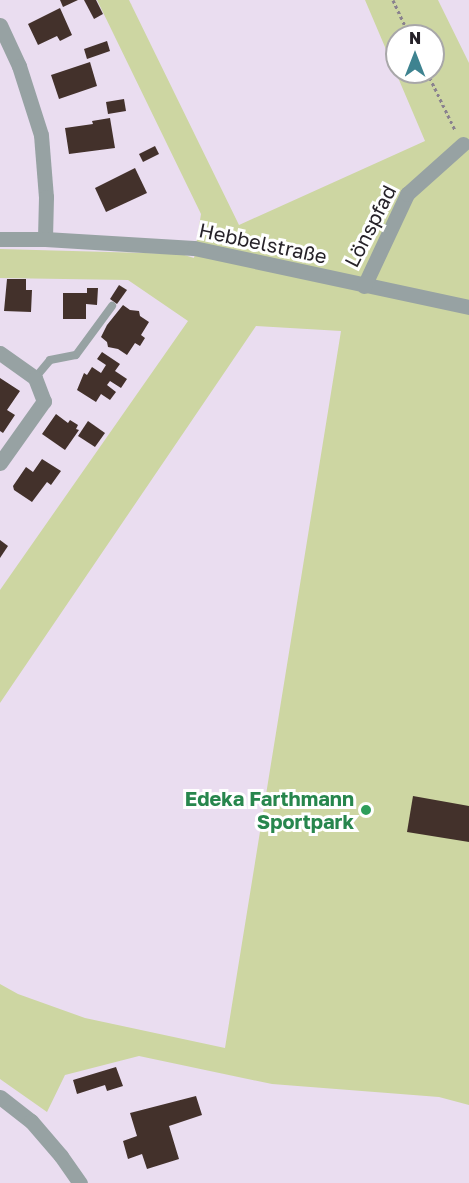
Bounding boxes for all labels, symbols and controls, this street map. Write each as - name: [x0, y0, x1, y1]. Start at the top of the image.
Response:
- north arrow: [385, 24, 445, 84]
- text: N: [409, 28, 421, 48]
- street label: Lönspfad: [339, 181, 401, 271]
- street label: Hebbelstraße: [197, 218, 329, 268]
- place label: Edeka Farthmann Sportpark: [185, 786, 354, 833]
- marker: Edeka Farthmann Sportpark: [359, 803, 373, 817]

